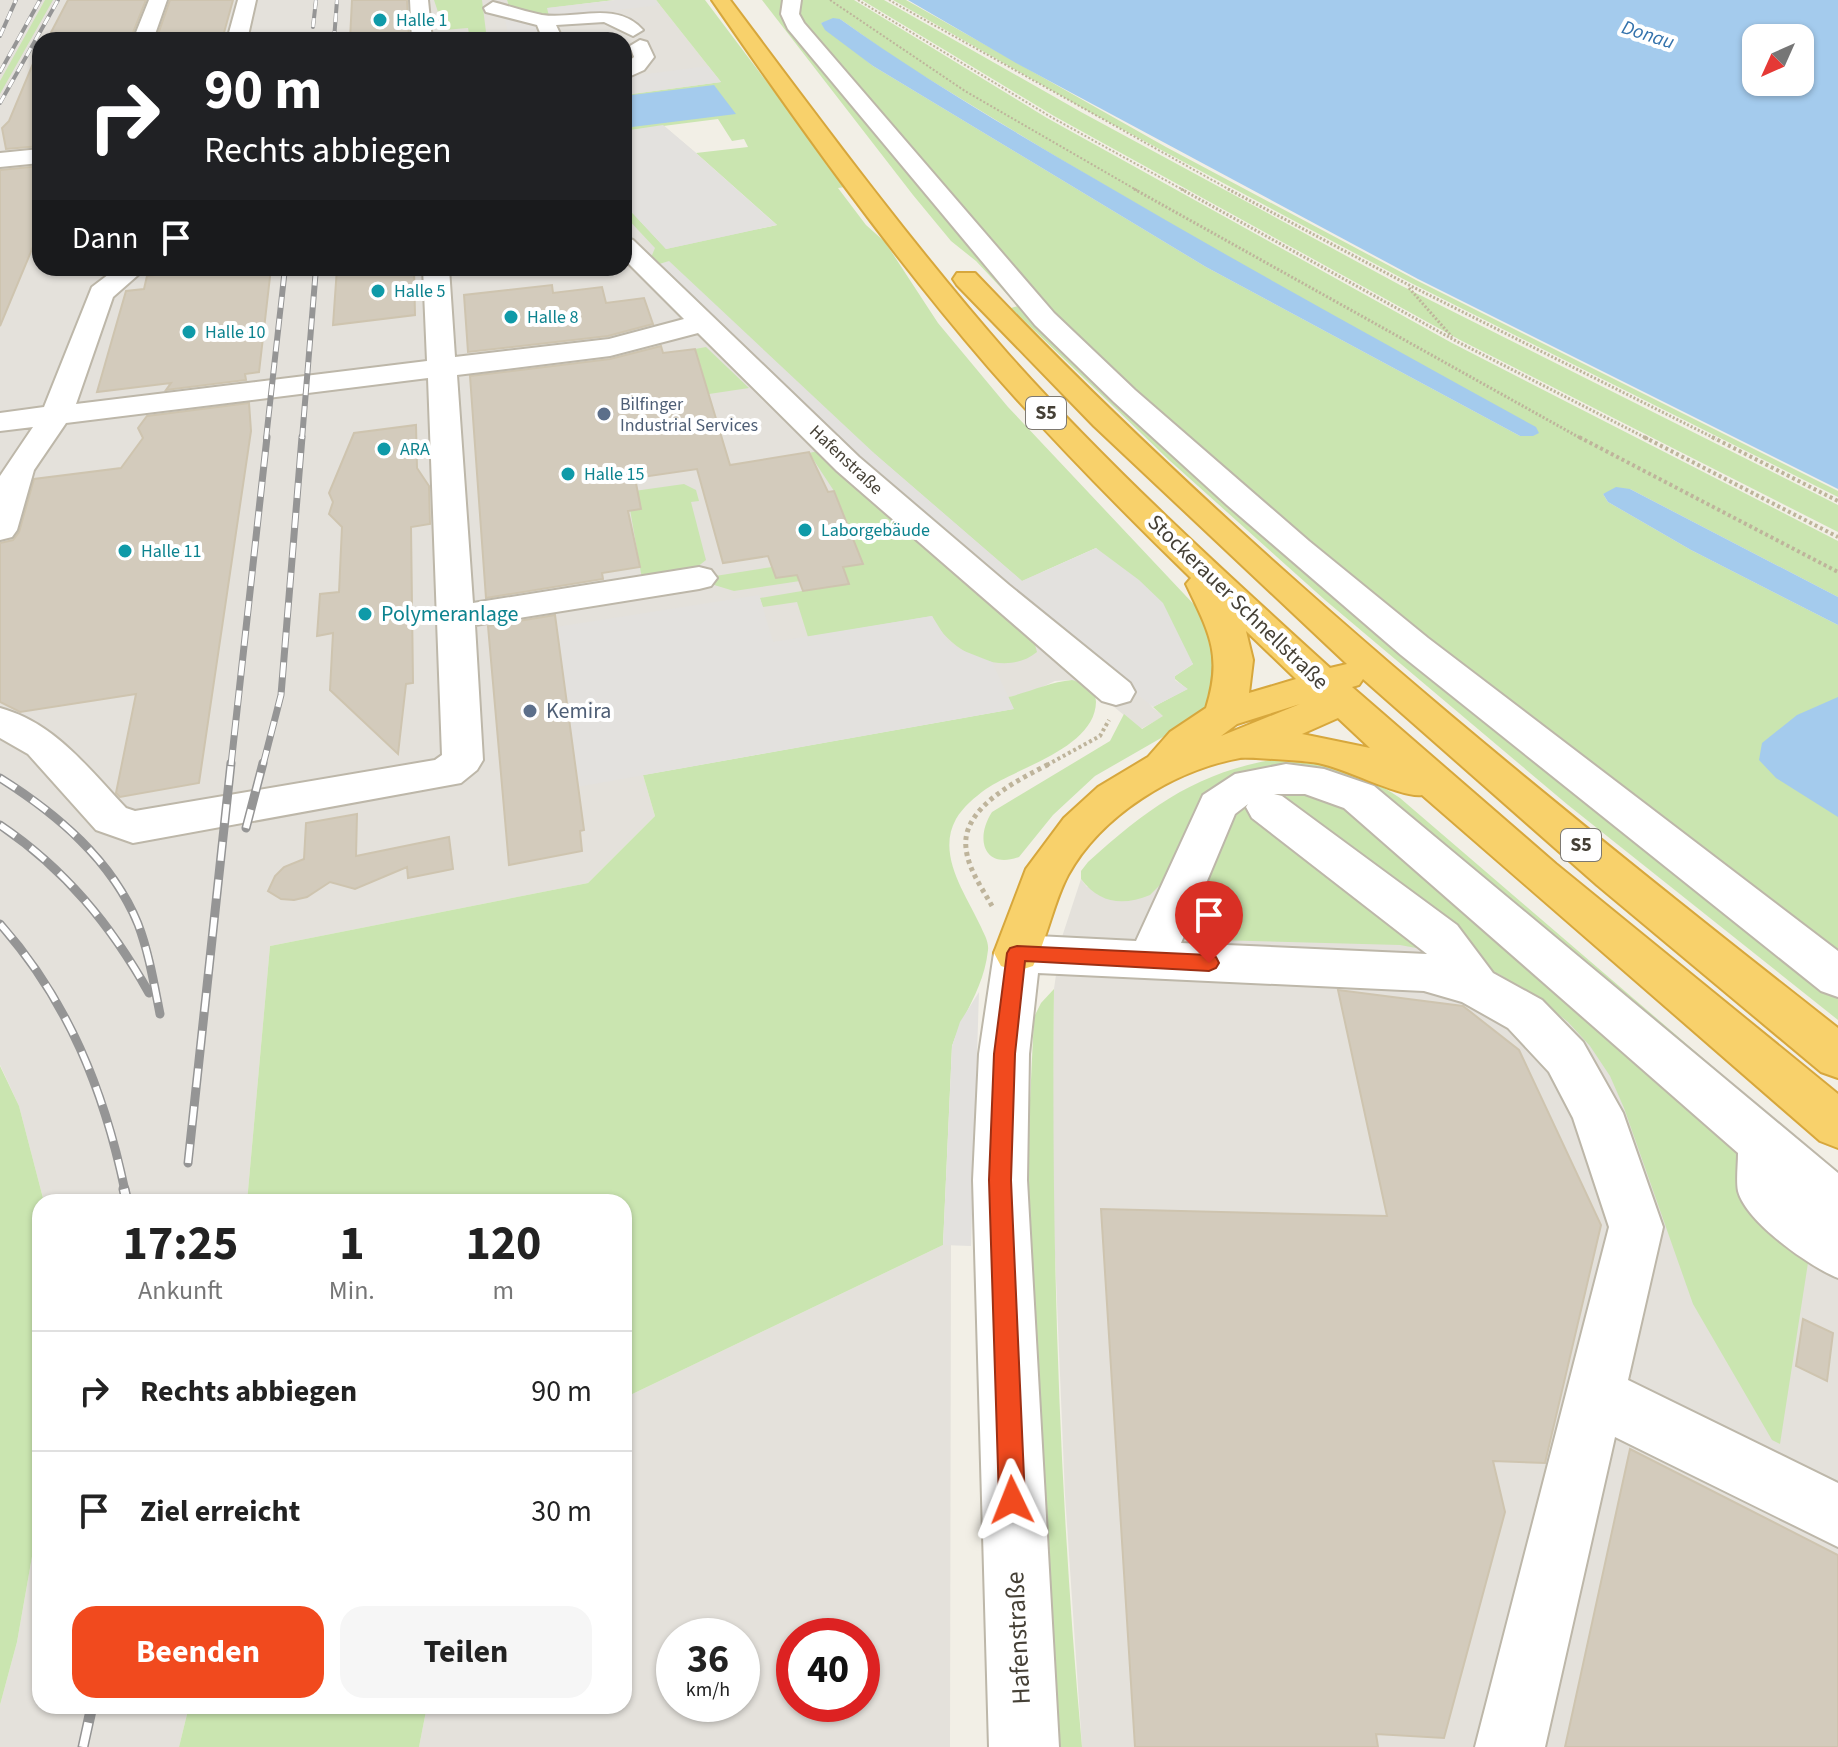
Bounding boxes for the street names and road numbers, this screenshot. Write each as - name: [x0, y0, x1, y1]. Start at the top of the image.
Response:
- road number: S5: [1026, 397, 1066, 429]
- street label: Hafenstraße: [804, 419, 888, 501]
- street label: Stockerauer Schnellstraße: [1140, 507, 1336, 697]
- road number: S5: [1561, 829, 1601, 861]
- street label: Hafenstraße: [996, 1571, 1040, 1705]

